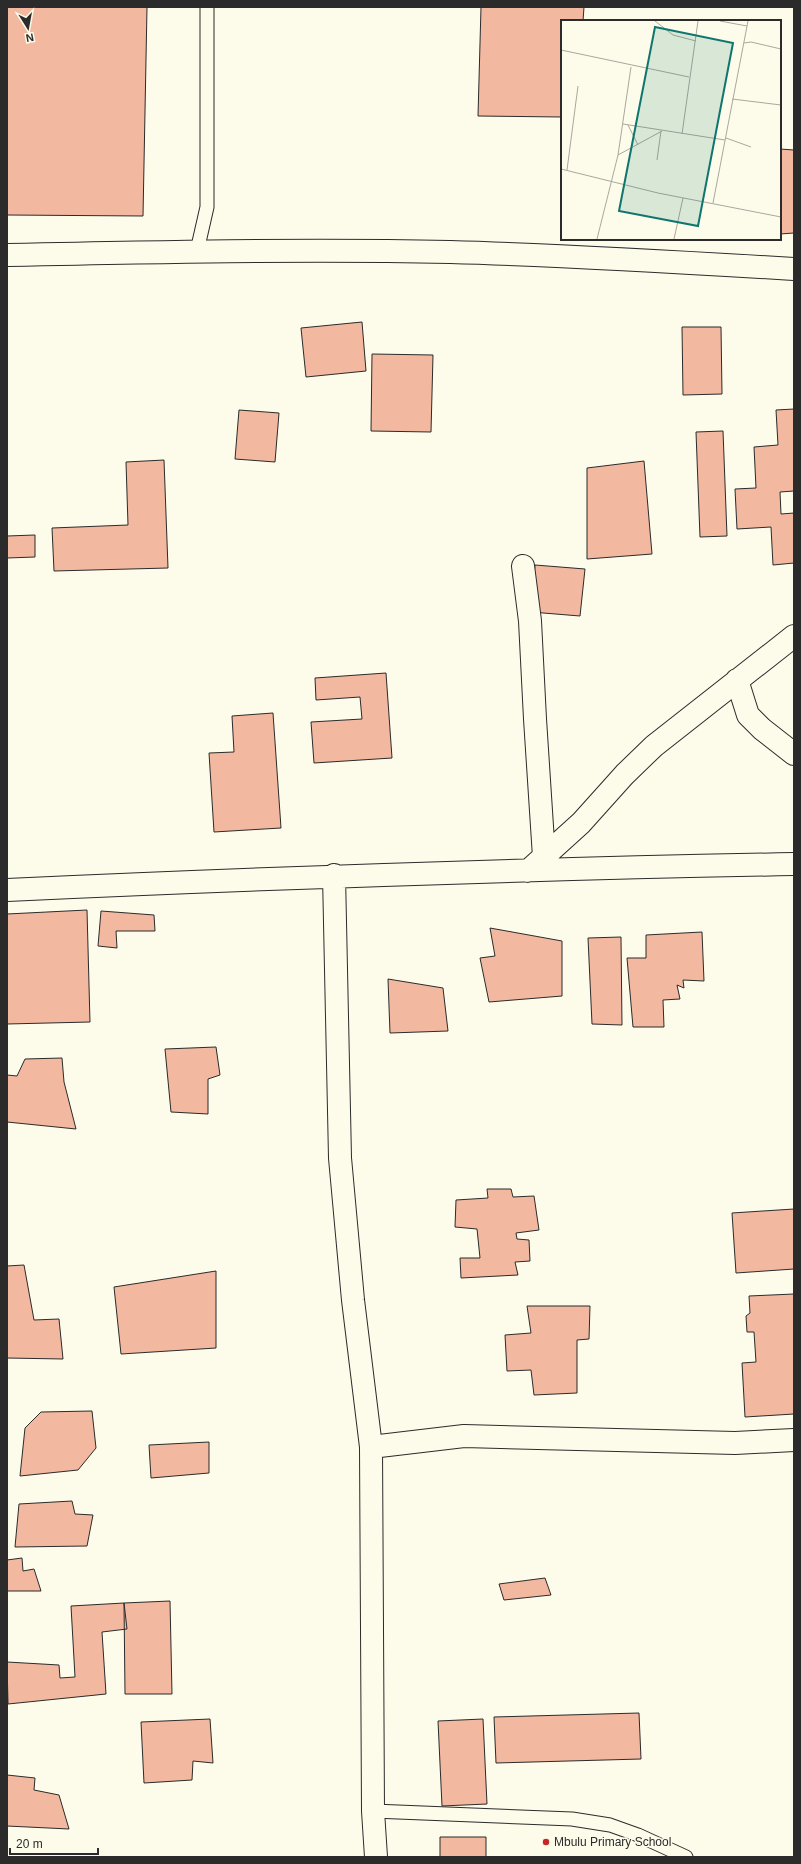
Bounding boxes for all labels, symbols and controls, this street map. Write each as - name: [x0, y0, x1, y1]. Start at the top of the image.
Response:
- north arrow: [8, 8, 48, 48]
- inset map: [561, 20, 781, 240]
- text: N: [25, 31, 35, 44]
- scale bar: [10, 1830, 98, 1856]
- place label: Mbulu Primary School: [554, 1835, 671, 1849]
- text: 20 m: [16, 1837, 43, 1851]
- marker: Mbulu Primary School: [541, 1837, 551, 1847]

